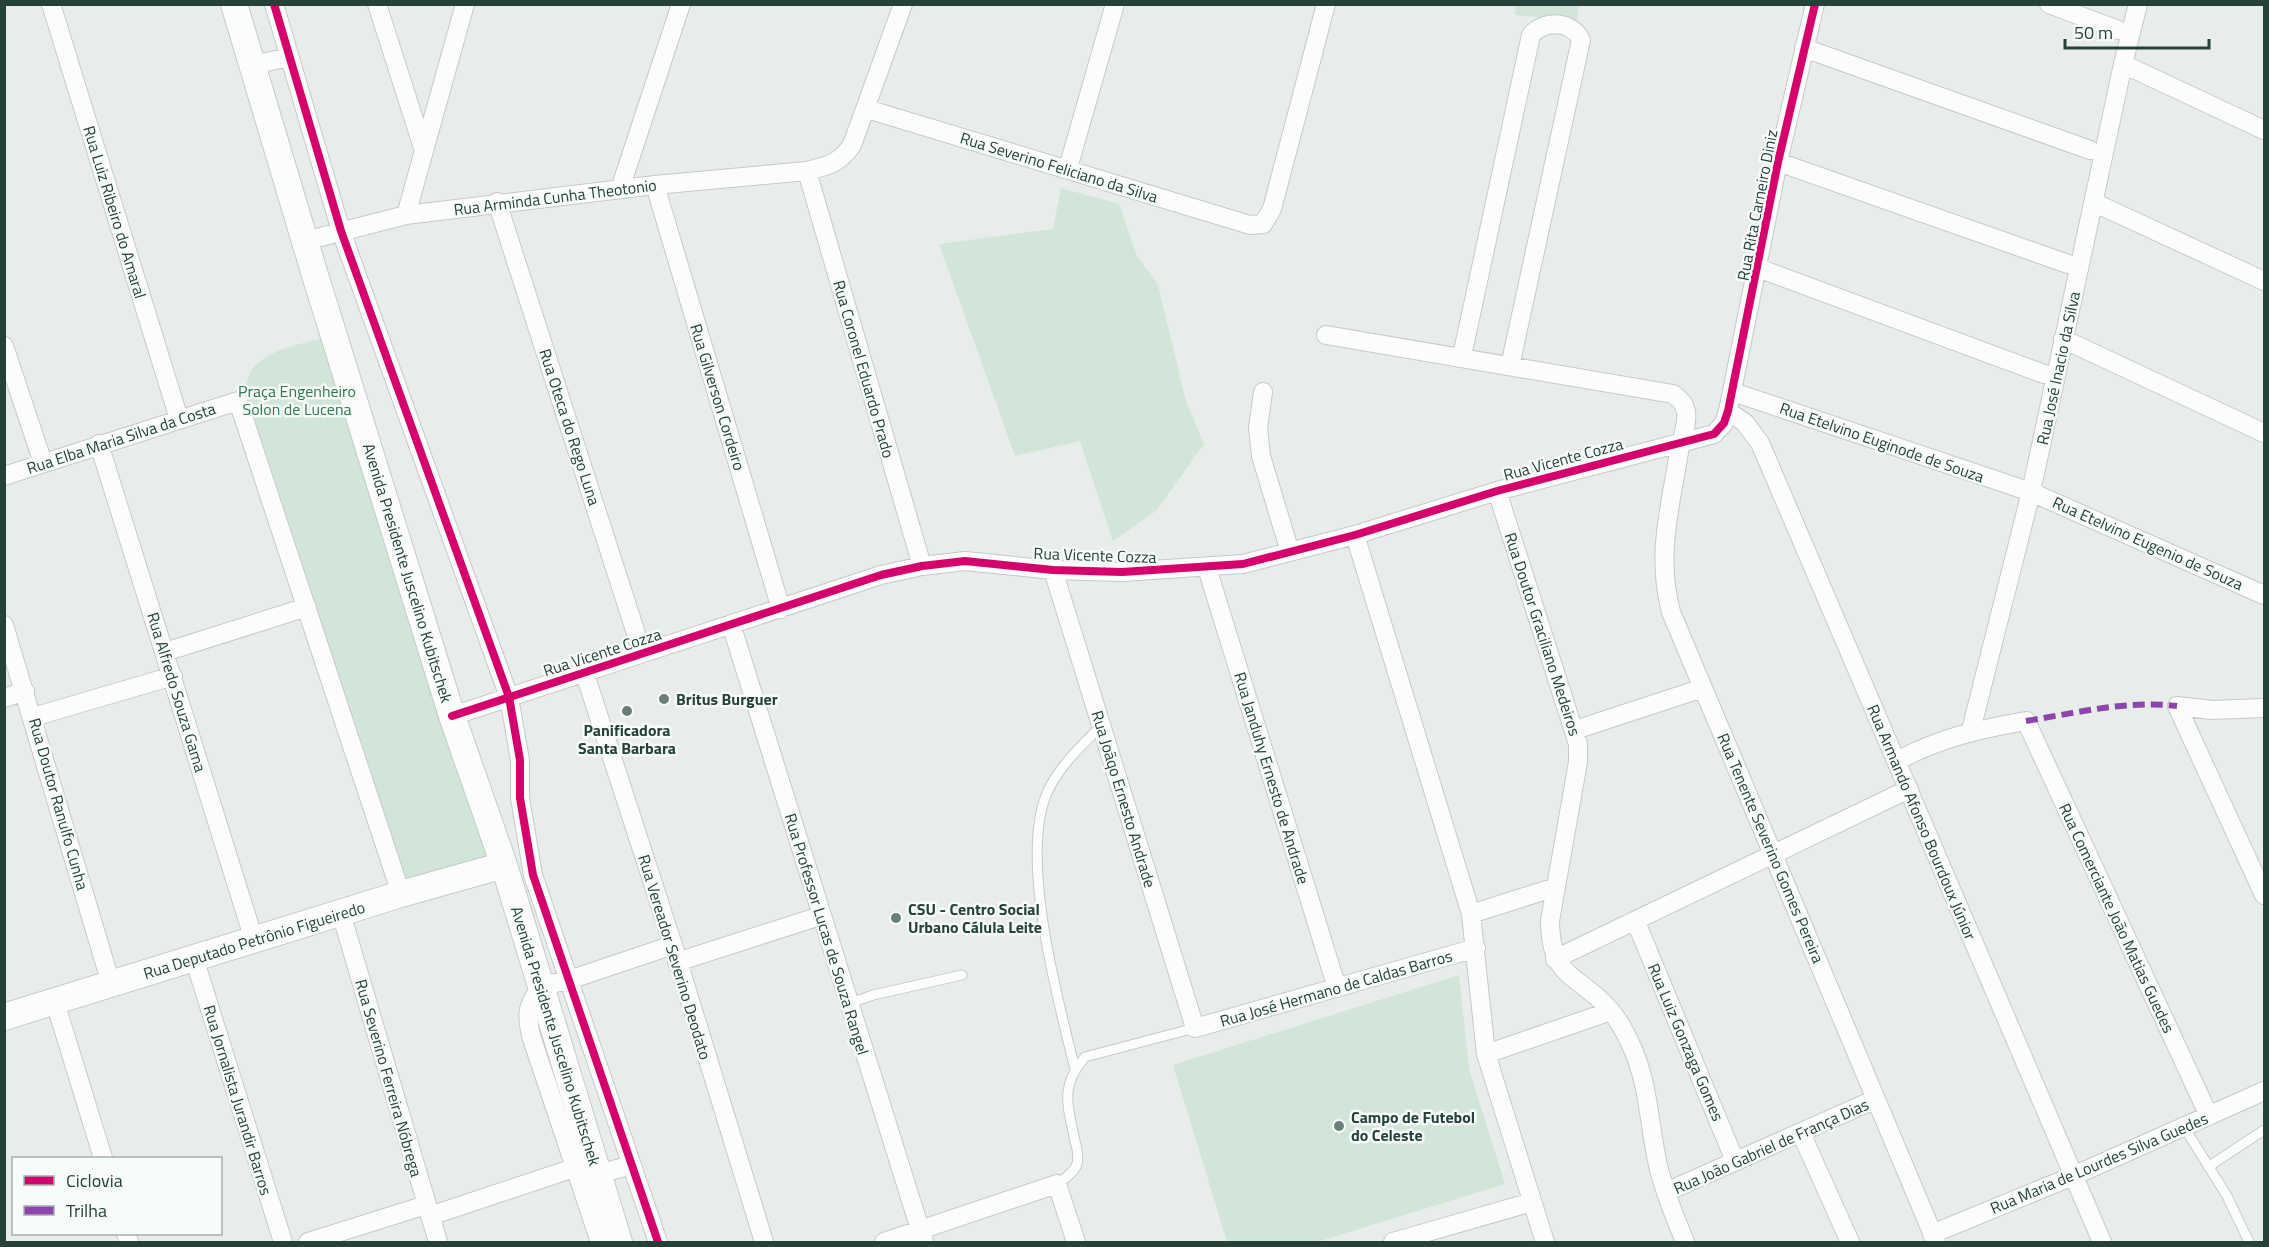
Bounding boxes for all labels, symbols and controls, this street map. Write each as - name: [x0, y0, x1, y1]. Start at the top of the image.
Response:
- scale bar: [2065, 12, 2209, 50]
- text: 50 m: [2074, 19, 2113, 46]
- street label: Rua Luiz Ribeiro do Amaral: [77, 123, 153, 301]
- street label: Rua Severino Feliciano da Silva: [957, 125, 1161, 209]
- street label: Rua Rita Carneiro Diniz: [1731, 127, 1783, 283]
- street label: Rua Arminda Cunha Theotonio: [452, 173, 658, 221]
- street label: Rua Coronel Eduardo Prado: [827, 277, 901, 461]
- street label: Rua José Inacio da Silva: [2030, 289, 2086, 447]
- street label: Rua Gilverson Cordeiro: [684, 321, 752, 473]
- street label: Rua Oteca do Rego Luna: [533, 345, 607, 509]
- park label: Praça Engenheiro Solon de Lucena: [238, 379, 356, 421]
- street label: Rua Elba Maria Silva da Costa: [23, 396, 219, 480]
- street label: Rua Etelvino Euginode de Souza: [1777, 396, 1987, 488]
- street label: Rua Vicente Cozza: [1501, 432, 1625, 486]
- street label: Avenida Presidente Juscelino Kubitschek: [357, 440, 459, 706]
- street label: Rua Etelvino Eugenio de Souza: [2049, 490, 2247, 596]
- street label: Rua Doutor Graciliano Medeiros: [1499, 529, 1587, 739]
- street label: Rua Vicente Cozza: [1033, 541, 1157, 569]
- street label: Rua Alfredo Souza Gama: [141, 609, 213, 775]
- street label: Rua Vicente Cozza: [540, 622, 664, 682]
- street label: Rua Janduhy Ernesto de Andrade: [1228, 669, 1316, 887]
- place label: Britus Burguer: [676, 687, 778, 711]
- marker: Britus Burguer: [657, 692, 671, 706]
- street label: Rua Armando Afonso Bourdoux Júnior: [1861, 700, 1983, 944]
- marker: Panificadora Santa Barbara: [620, 704, 634, 718]
- street label: Rua Joãqo Ernesto Andrade: [1086, 708, 1162, 890]
- street label: Rua Doutor Ranulfo Cunha: [23, 715, 95, 893]
- place label: Panificadora Santa Barbara: [578, 718, 676, 760]
- street label: Rua Tenente Severino Gomes Pereira: [1712, 729, 1830, 967]
- street label: Rua Comerciante João Matias Guedes: [2053, 799, 2181, 1037]
- street label: Rua Professor Lucas de Souza Rangel: [779, 810, 875, 1058]
- street label: Rua Vereador Severino Deodato: [632, 851, 718, 1063]
- street label: Rua Deputado Petrônio Figueiredo: [140, 895, 368, 985]
- place label: CSU - Centro Social Urbano Cálula Leite: [908, 897, 1042, 939]
- street label: Avenida Presidente Juscelino Kubitschek: [505, 903, 607, 1169]
- marker: CSU - Centro Social Urbano Cálula Leite: [889, 911, 903, 925]
- street label: Rua José Hermano de Caldas Barros: [1217, 943, 1455, 1033]
- street label: Rua Luiz Gonzaga Gomes: [1642, 959, 1730, 1125]
- street label: Rua Severino Ferreira Nóbrega: [349, 976, 429, 1180]
- street label: Rua Jornalista Jurandir Barros: [198, 1002, 278, 1198]
- street label: Rua João Gabriel de França Dias: [1669, 1092, 1873, 1200]
- place label: Campo de Futebol do Celeste: [1351, 1105, 1475, 1147]
- street label: Rua Maria de Lourdes Silva Guedes: [1986, 1106, 2212, 1220]
- marker: Campo de Futebol do Celeste: [1332, 1119, 1346, 1133]
- legend: [12, 1157, 222, 1235]
- text: Ciclovia: [66, 1167, 123, 1194]
- text: Trilha: [66, 1197, 107, 1224]

